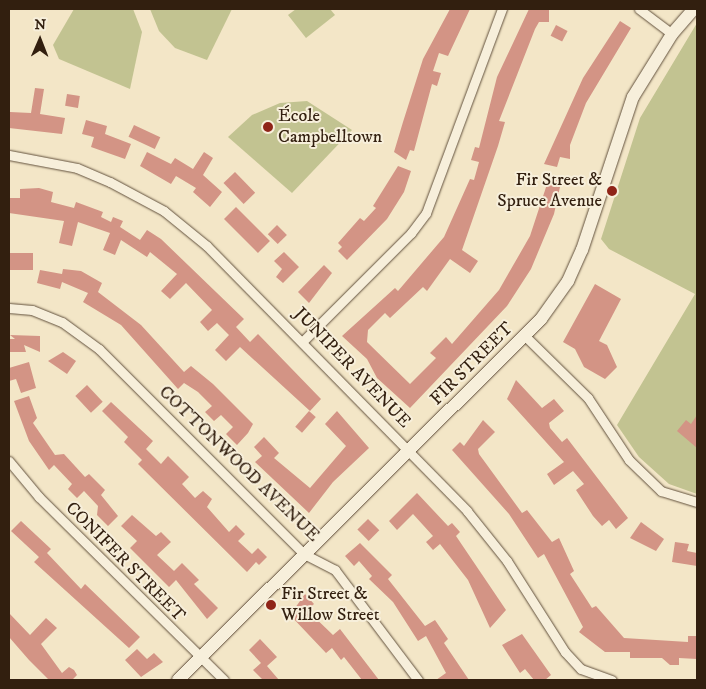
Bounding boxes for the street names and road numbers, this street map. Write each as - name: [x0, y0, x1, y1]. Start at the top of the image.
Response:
- street label: JUNIPER AVENUE: [289, 303, 415, 433]
- street label: FIR STREET: [426, 318, 518, 410]
- street label: COTTONWOOD AVENUE: [154, 382, 324, 546]
- street label: CONIFER STREET: [61, 498, 189, 626]

